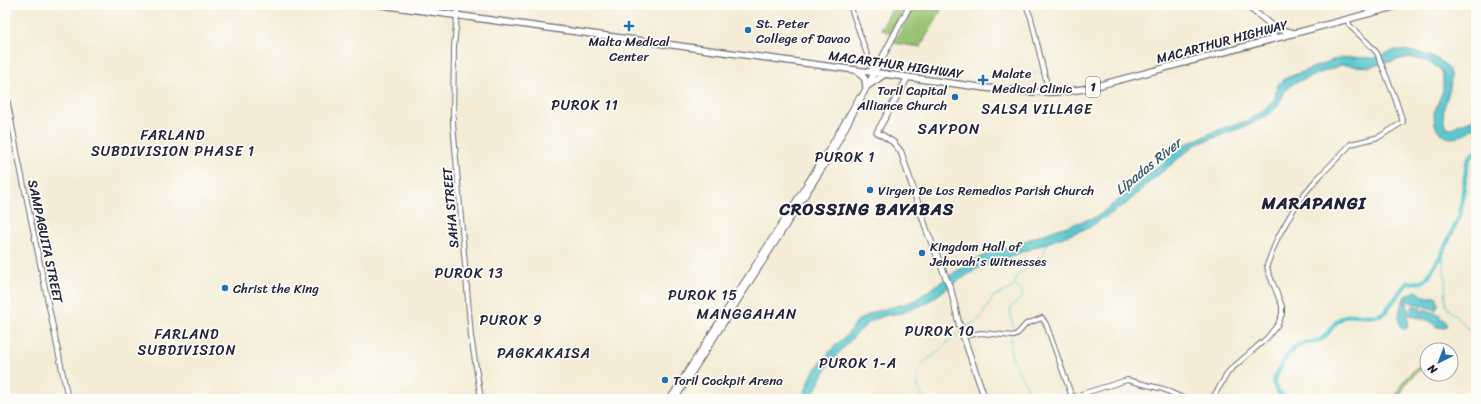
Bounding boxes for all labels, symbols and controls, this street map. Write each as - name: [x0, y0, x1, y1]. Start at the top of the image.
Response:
- place label: St. Peter College of Davao: [756, 12, 851, 50]
- street label: MACARTHUR HIGHWAY: [1154, 13, 1291, 70]
- marker: Malta Medical Center: [623, 20, 635, 32]
- marker: St. Peter College of Davao: [743, 25, 753, 35]
- place label: Malta Medical Center: [589, 30, 670, 68]
- street label: MACARTHUR HIGHWAY: [827, 44, 965, 85]
- place label: Malate Medical Clinic: [992, 62, 1073, 100]
- marker: Malate Medical Clinic: [977, 74, 989, 86]
- road number: 1: [1086, 77, 1100, 97]
- place label: Toril Capital Alliance Church: [856, 79, 947, 117]
- marker: Toril Capital Alliance Church: [950, 92, 960, 102]
- district label: PUROK 11: [551, 93, 619, 118]
- district label: SALSA VILLAGE: [981, 97, 1093, 122]
- district label: SAYPON: [918, 116, 980, 142]
- district label: FARLAND SUBDIVISION PHASE 1: [91, 123, 255, 164]
- water label: Lipadas River: [1109, 129, 1190, 201]
- district label: PUROK 1: [815, 145, 875, 170]
- street label: SAHA STREET: [435, 165, 465, 249]
- street label: SAMPAGUITA STREET: [21, 177, 70, 306]
- place label: Virgen De Los Remedios Parish Church: [878, 179, 1094, 202]
- marker: Virgen De Los Remedios Parish Church: [865, 185, 875, 195]
- district label: MARAPANGI: [1261, 188, 1367, 218]
- district label: CROSSING BAYABAS: [779, 194, 954, 224]
- place label: Kingdom Hall of Jehovah's Witnesses: [929, 235, 1047, 273]
- marker: Kingdom Hall of Jehovah's Witnesses: [917, 248, 927, 258]
- district label: PUROK 13: [434, 261, 504, 286]
- place label: Christ the King: [233, 277, 319, 300]
- marker: Christ the King: [220, 283, 230, 293]
- district label: PUROK 15: [668, 283, 738, 308]
- district label: MANGGAHAN: [697, 301, 797, 327]
- district label: PUROK 9: [479, 308, 543, 333]
- district label: PUROK 10: [905, 319, 975, 344]
- district label: FARLAND SUBDIVISION: [138, 322, 236, 363]
- district label: PAGKAKAISA: [497, 341, 591, 366]
- north arrow: [1419, 342, 1459, 382]
- district label: PUROK 1-A: [819, 351, 897, 376]
- text: N: [1423, 359, 1443, 379]
- place label: Toril Cockpit Arena: [673, 369, 783, 392]
- marker: Toril Cockpit Arena: [660, 375, 670, 385]

